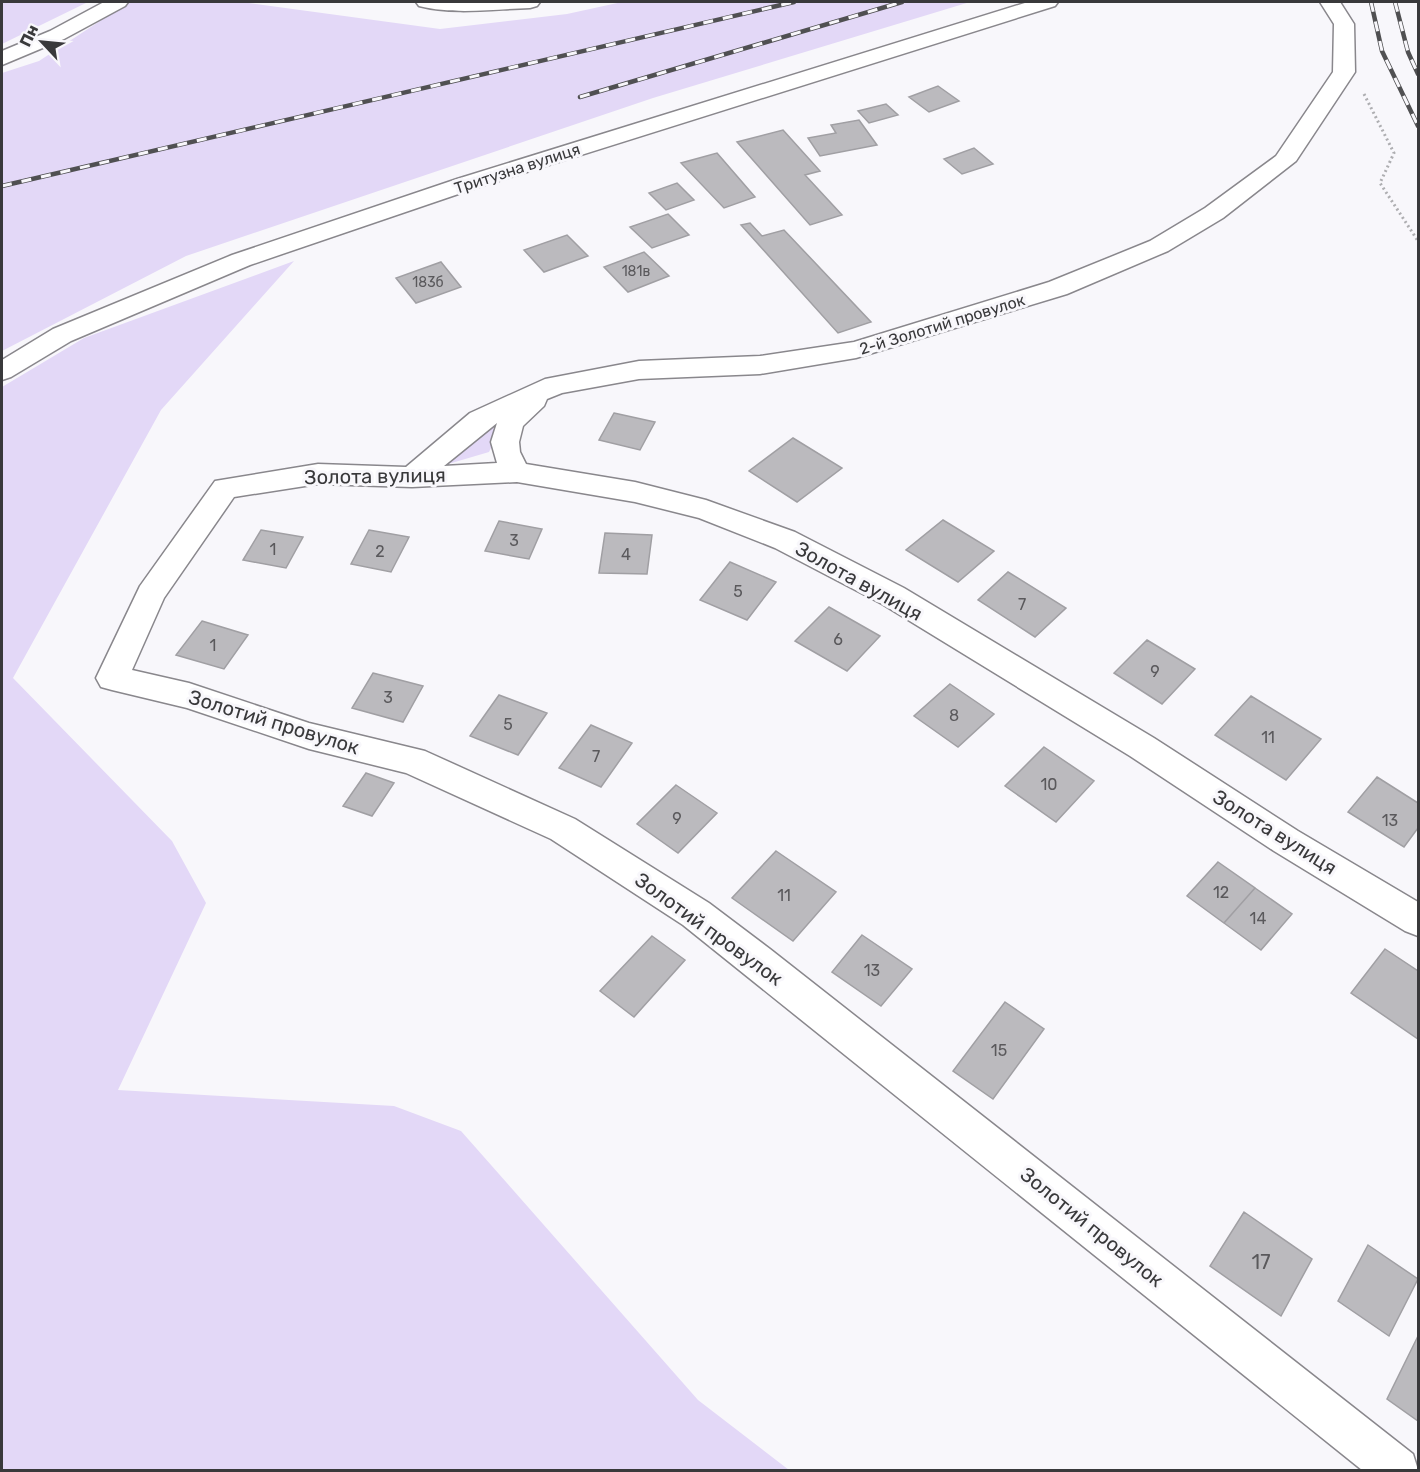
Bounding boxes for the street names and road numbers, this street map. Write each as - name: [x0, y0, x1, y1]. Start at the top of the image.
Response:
- street label: Тритузна вулиця: [452, 139, 582, 198]
- street label: 2-й Золотий провулок: [857, 290, 1028, 359]
- street label: Золота вулиця: [304, 463, 446, 489]
- street label: Золота вулиця: [791, 536, 927, 626]
- street label: Золотий провулок: [186, 685, 362, 759]
- street label: Золота вулиця: [1209, 784, 1341, 880]
- street label: Золотий провулок: [630, 867, 788, 991]
- street label: Золотий провулок: [1016, 1162, 1169, 1292]

